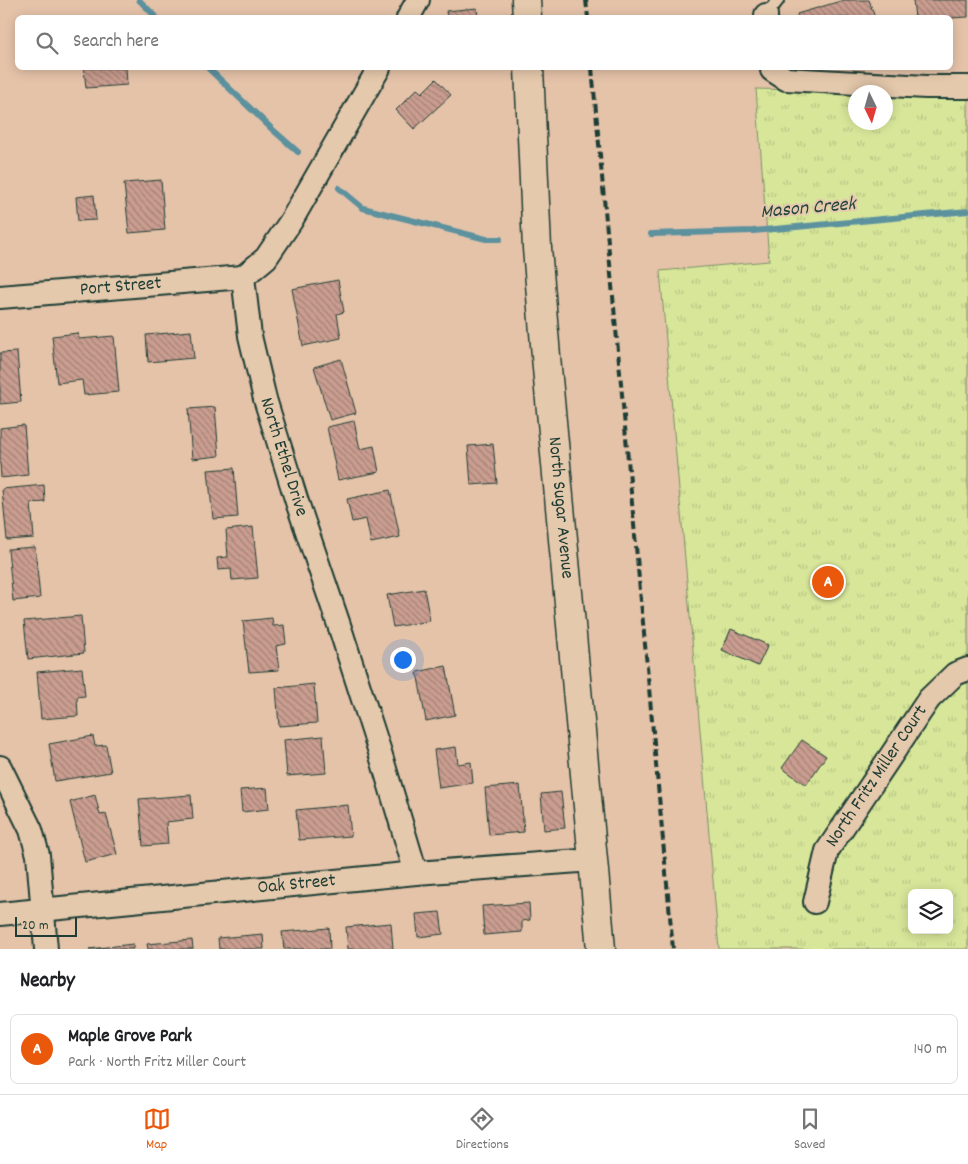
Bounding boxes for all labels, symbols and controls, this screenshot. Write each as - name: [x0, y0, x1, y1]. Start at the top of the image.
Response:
- search box: [15, 15, 953, 70]
- icon: search: [33, 29, 61, 57]
- text: Search here: [73, 29, 159, 56]
- north arrow: [848, 85, 893, 130]
- water label: Mason Creek: [759, 191, 858, 227]
- street label: Port Street: [79, 270, 162, 304]
- street label: North Ethel Drive: [252, 394, 315, 520]
- street label: North Sugar Avenue: [540, 436, 580, 580]
- pin: A: [812, 563, 844, 601]
- your location: [390, 647, 416, 673]
- street label: North Fritz Miller Court: [819, 700, 934, 853]
- street label: Oak Street: [256, 868, 337, 902]
- map controls: [908, 889, 953, 934]
- button: layers: [908, 889, 953, 934]
- scale bar: [15, 914, 78, 937]
- text: 20 m: [22, 916, 49, 936]
- text: Nearby: [20, 967, 75, 997]
- text: Maple Grove Park: [68, 1024, 192, 1051]
- text: A: [33, 1038, 41, 1061]
- text: 140 m: [913, 1038, 947, 1061]
- text: Park · North Fritz Miller Court: [68, 1051, 246, 1074]
- tab: Map: [143, 1105, 171, 1155]
- tab: Directions: [456, 1105, 509, 1155]
- tab: Saved: [794, 1105, 825, 1155]

